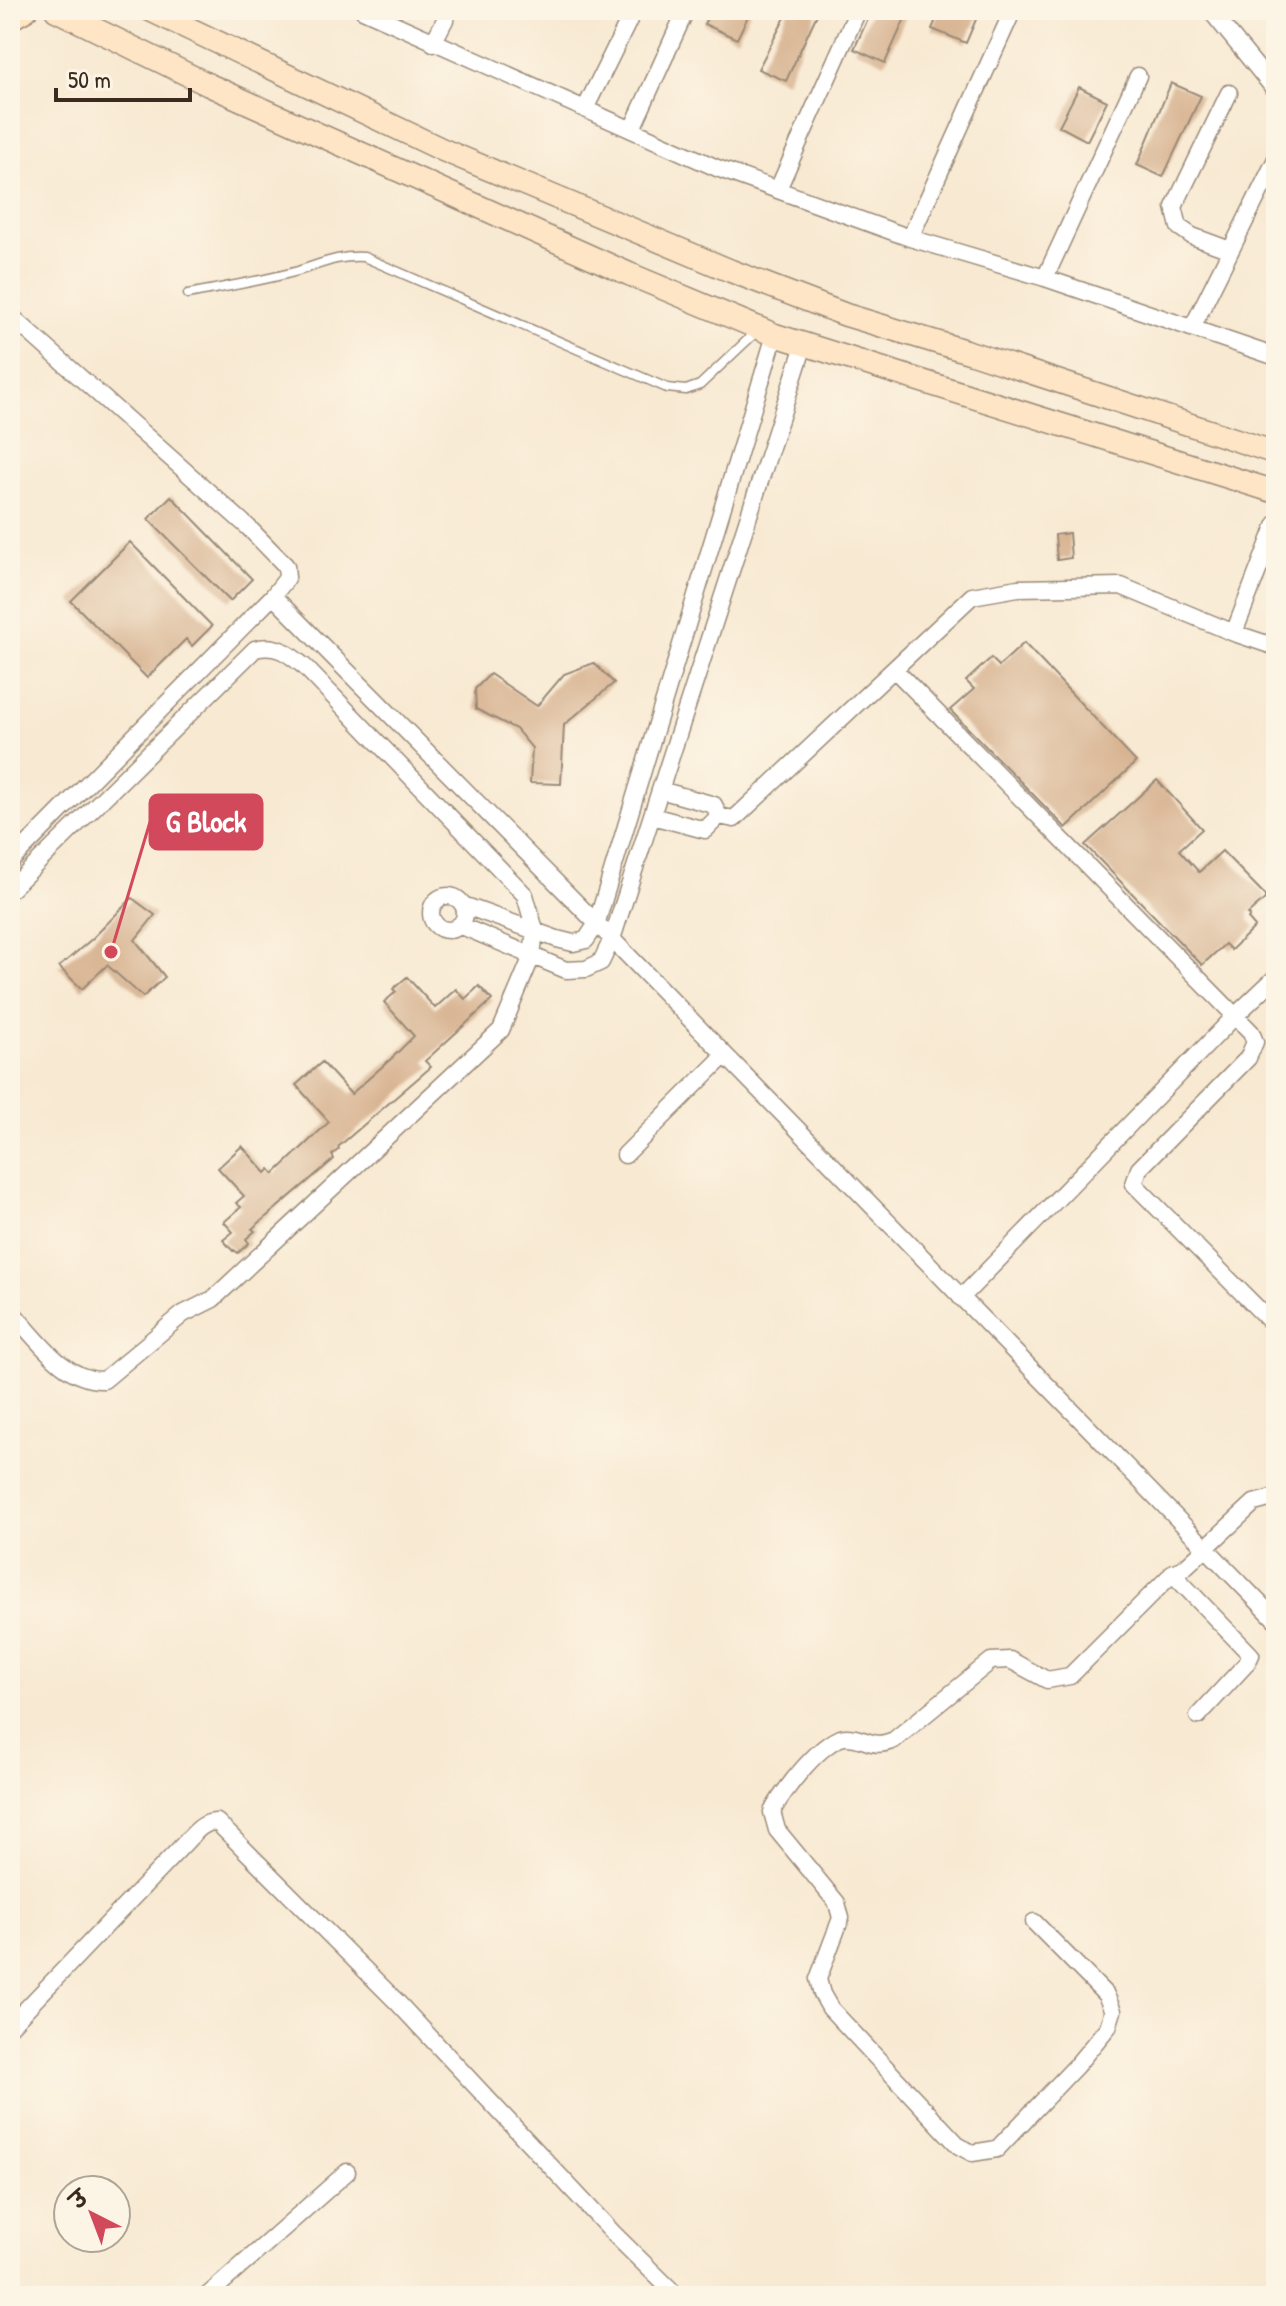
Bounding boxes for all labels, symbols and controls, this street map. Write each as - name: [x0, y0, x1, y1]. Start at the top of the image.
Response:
- scale bar: [56, 52, 190, 102]
- text: 50 m: [68, 63, 111, 95]
- callout: G Block: [150, 795, 262, 849]
- text: G Block: [166, 801, 247, 841]
- north arrow: [52, 2174, 132, 2254]
- text: उ: [62, 2182, 96, 2217]

